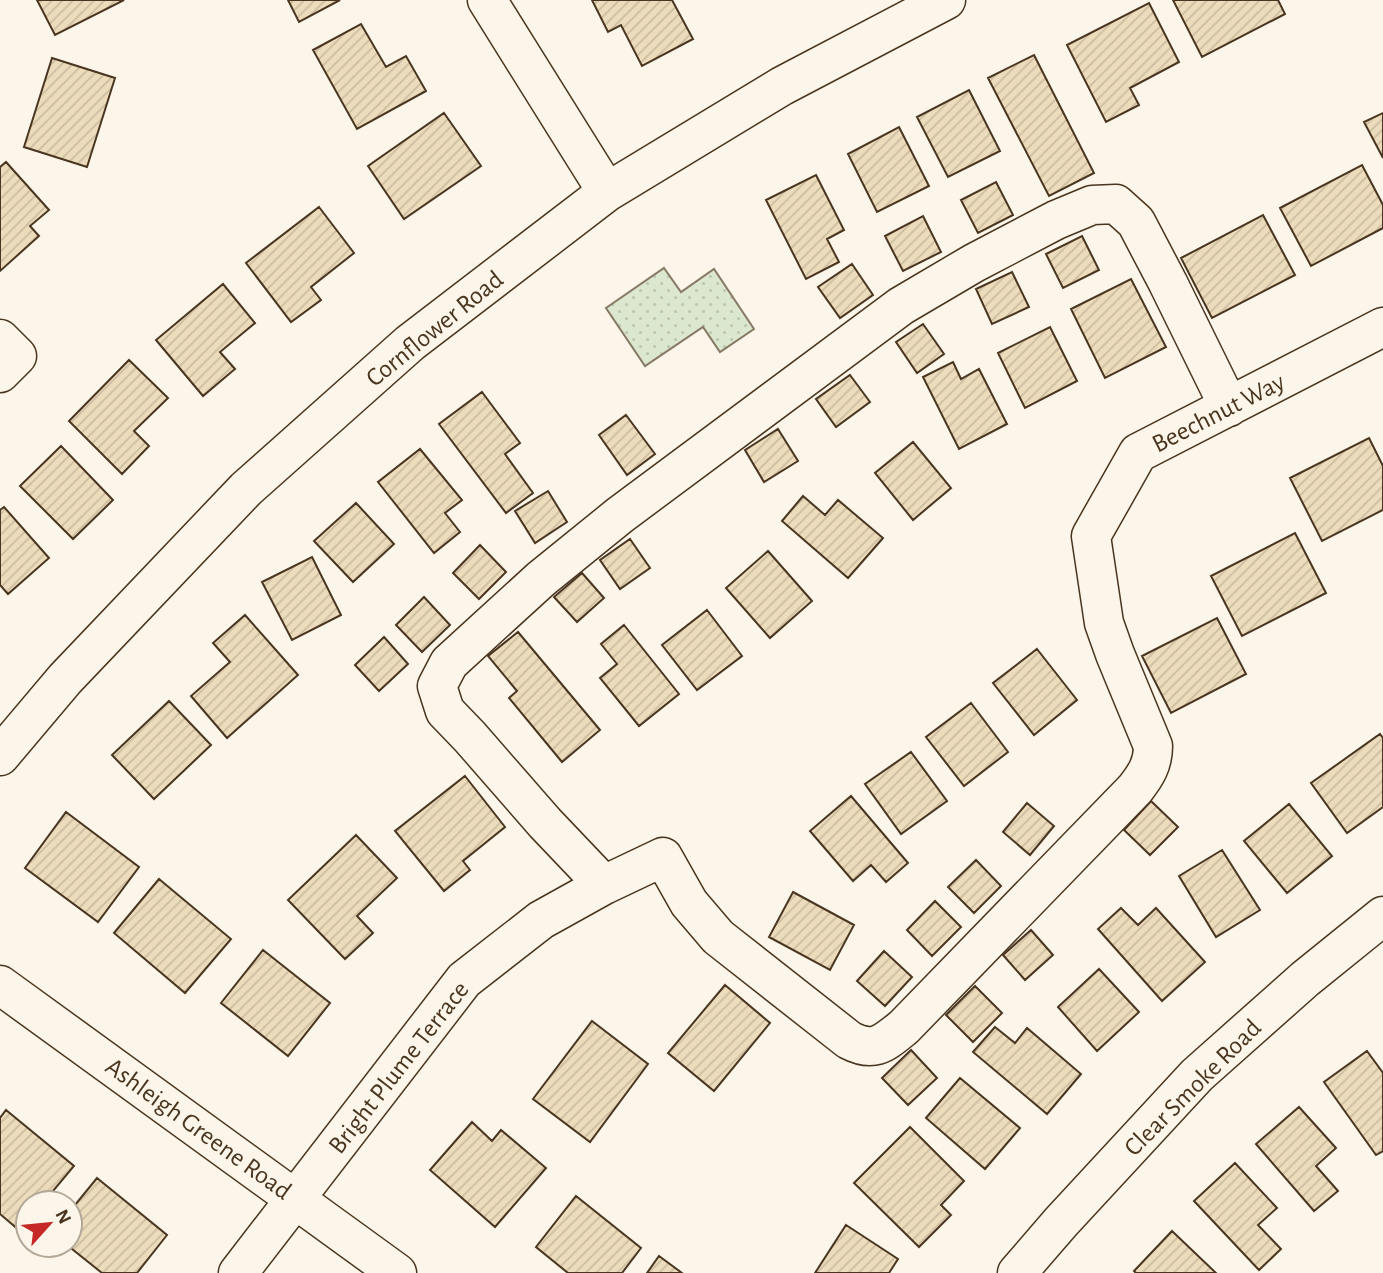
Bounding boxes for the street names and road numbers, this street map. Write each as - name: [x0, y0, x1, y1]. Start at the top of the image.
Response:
- street label: Cornflower Road: [361, 266, 508, 392]
- street label: Beechnut Way: [1148, 368, 1289, 457]
- street label: Bright Plume Terrace: [324, 977, 474, 1159]
- street label: Clear Smoke Road: [1119, 1014, 1266, 1161]
- street label: Ashleigh Greene Road: [101, 1053, 296, 1205]

